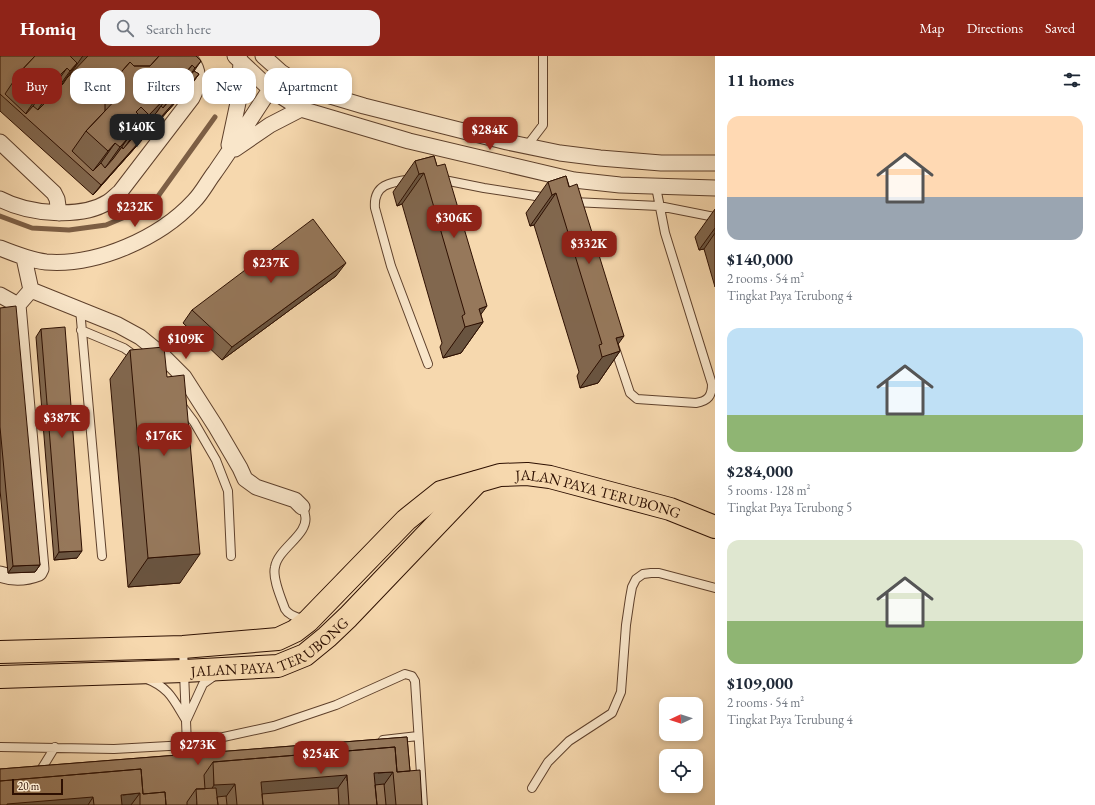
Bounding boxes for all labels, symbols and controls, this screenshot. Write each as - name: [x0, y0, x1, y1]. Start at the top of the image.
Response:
- search box: [100, 10, 380, 46]
- text: Homiq: [20, 16, 76, 41]
- icon: search: [114, 17, 136, 39]
- text: Search here: [146, 19, 211, 38]
- text: Map: [919, 19, 945, 37]
- text: Directions: [967, 19, 1023, 37]
- text: Saved: [1045, 19, 1075, 37]
- chip: Buy: [12, 68, 62, 104]
- chip: Rent: [70, 68, 125, 104]
- chip: Filters: [133, 68, 194, 104]
- chip: New: [202, 68, 256, 104]
- chip: Apartment: [264, 68, 352, 104]
- text: 11 homes: [727, 69, 794, 91]
- icon: filters: [1061, 69, 1083, 91]
- pin: $140K: [109, 114, 165, 148]
- pin: $284K: [462, 117, 518, 151]
- text: $140K: [119, 118, 155, 135]
- text: $284K: [472, 121, 508, 138]
- icon: home: [869, 142, 941, 214]
- pin: $232K: [107, 194, 163, 228]
- text: $232K: [117, 198, 153, 215]
- pin: $306K: [426, 205, 482, 239]
- text: $306K: [436, 209, 472, 226]
- pin: $332K: [561, 231, 617, 265]
- text: $332K: [571, 235, 607, 252]
- text: $140,000: [727, 248, 793, 270]
- pin: $237K: [243, 250, 299, 284]
- text: $237K: [253, 254, 289, 271]
- text: 2 rooms · 54 m²: [727, 270, 804, 287]
- text: Tingkat Paya Terubong 4: [727, 287, 852, 304]
- pin: $109K: [158, 326, 214, 360]
- text: $109K: [168, 330, 204, 347]
- icon: home: [869, 354, 941, 426]
- pin: $387K: [34, 405, 90, 439]
- text: $387K: [44, 409, 80, 426]
- pin: $176K: [136, 423, 192, 457]
- text: $176K: [146, 427, 182, 444]
- text: $284,000: [727, 460, 793, 482]
- street label: JALAN PAYA TERUBONG: [513, 464, 684, 522]
- text: 5 rooms · 128 m²: [727, 482, 811, 499]
- text: Tingkat Paya Terubong 5: [727, 499, 852, 516]
- icon: home: [869, 566, 941, 638]
- street label: JALAN PAYA TERUBONG: [188, 613, 352, 680]
- text: $109,000: [727, 672, 793, 694]
- text: 2 rooms · 54 m²: [727, 694, 804, 711]
- north arrow: [659, 697, 703, 741]
- map controls: [659, 697, 703, 793]
- text: Tingkat Paya Terubung 4: [727, 711, 853, 728]
- pin: $273K: [170, 732, 226, 766]
- text: $273K: [180, 736, 216, 753]
- pin: $254K: [293, 741, 349, 775]
- text: $254K: [303, 745, 339, 762]
- button: locate: [659, 749, 703, 793]
- scale bar: [12, 777, 63, 796]
- text: 20 m: [18, 779, 39, 793]

